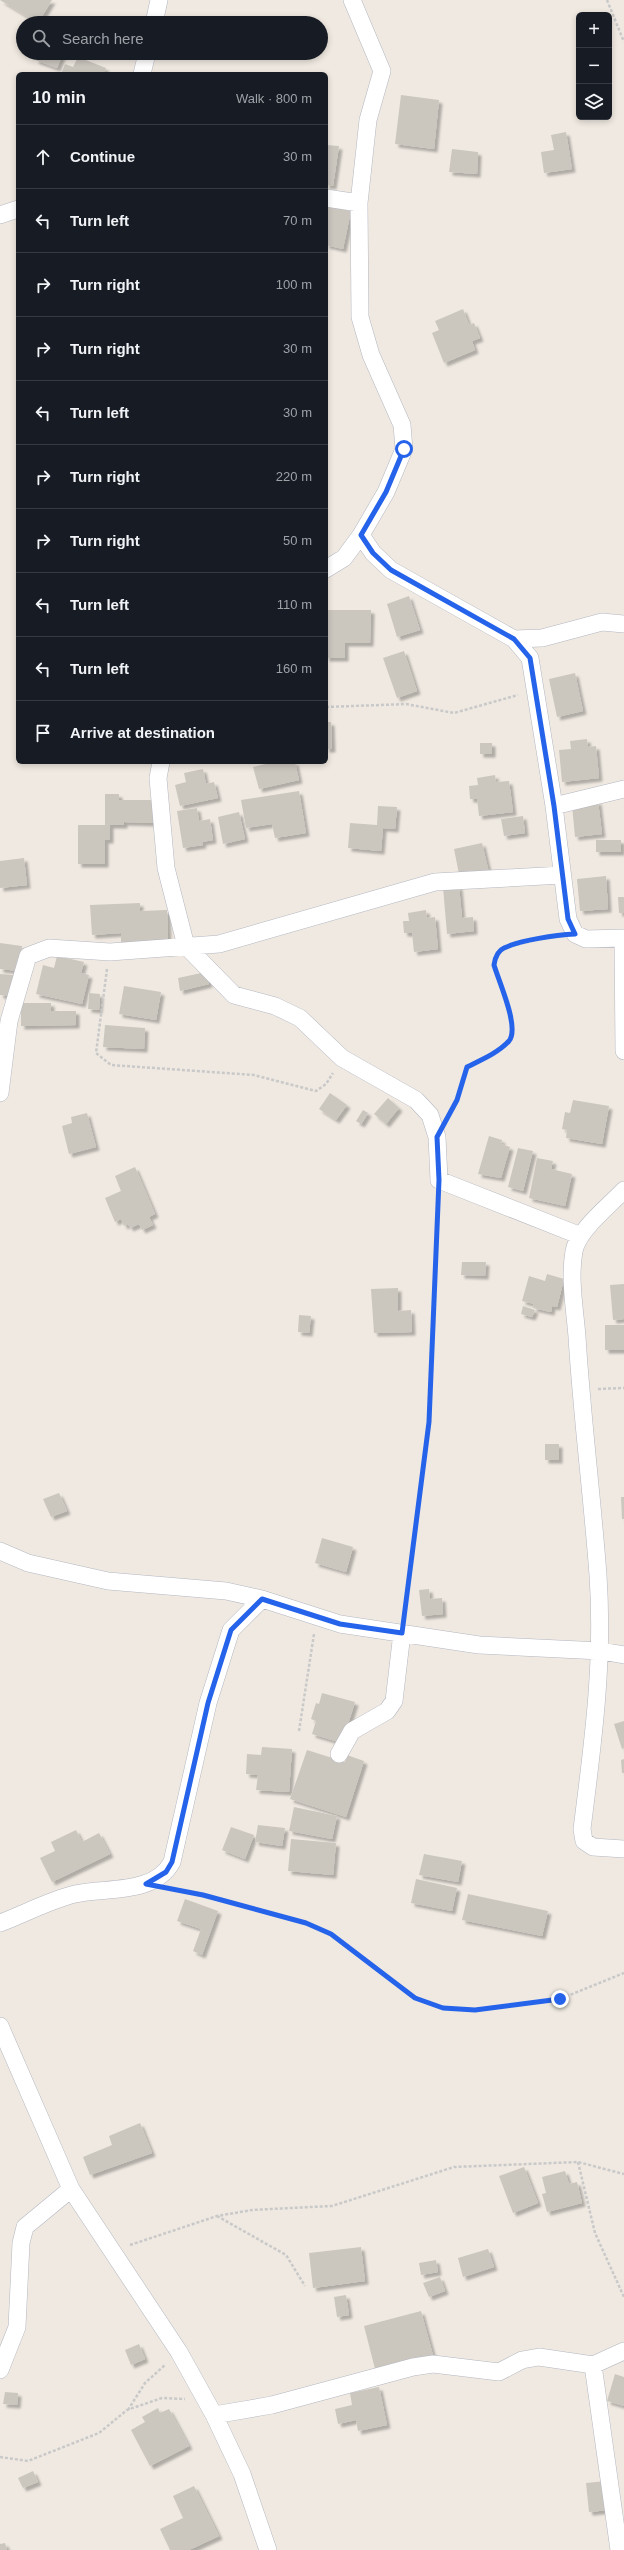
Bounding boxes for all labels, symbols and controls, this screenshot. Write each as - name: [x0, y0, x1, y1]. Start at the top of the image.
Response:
- map controls: [576, 12, 612, 120]
- button: +: [576, 12, 612, 48]
- search box: [16, 16, 328, 60]
- icon: search: [30, 27, 52, 49]
- text: Search here: [62, 30, 144, 47]
- button: −: [576, 48, 612, 84]
- button: layers: [576, 84, 612, 120]
- text: 10 min: [32, 88, 86, 107]
- text: Walk · 800 m: [236, 91, 312, 106]
- icon: ahead: [32, 146, 54, 168]
- text: Continue: [70, 148, 135, 165]
- text: 30 m: [283, 149, 312, 164]
- icon: left: [32, 210, 54, 232]
- text: Turn left: [70, 212, 129, 229]
- text: 70 m: [283, 213, 312, 228]
- icon: right: [32, 274, 54, 296]
- text: Turn right: [70, 276, 140, 293]
- text: 100 m: [276, 277, 312, 292]
- icon: right: [32, 338, 54, 360]
- text: Turn right: [70, 340, 140, 357]
- text: 30 m: [283, 341, 312, 356]
- icon: left: [32, 402, 54, 424]
- text: Turn left: [70, 404, 129, 421]
- text: 30 m: [283, 405, 312, 420]
- route start: [395, 440, 413, 458]
- icon: right: [32, 466, 54, 488]
- text: Turn right: [70, 468, 140, 485]
- text: 220 m: [276, 469, 312, 484]
- icon: right: [32, 530, 54, 552]
- text: Turn right: [70, 532, 140, 549]
- text: 50 m: [283, 533, 312, 548]
- icon: left: [32, 594, 54, 616]
- text: Turn left: [70, 596, 129, 613]
- text: 110 m: [277, 597, 312, 612]
- icon: left: [32, 658, 54, 680]
- text: Turn left: [70, 660, 129, 677]
- text: 160 m: [276, 661, 312, 676]
- icon: arrive: [32, 722, 54, 744]
- text: Arrive at destination: [70, 724, 215, 741]
- route end: [551, 1990, 569, 2008]

